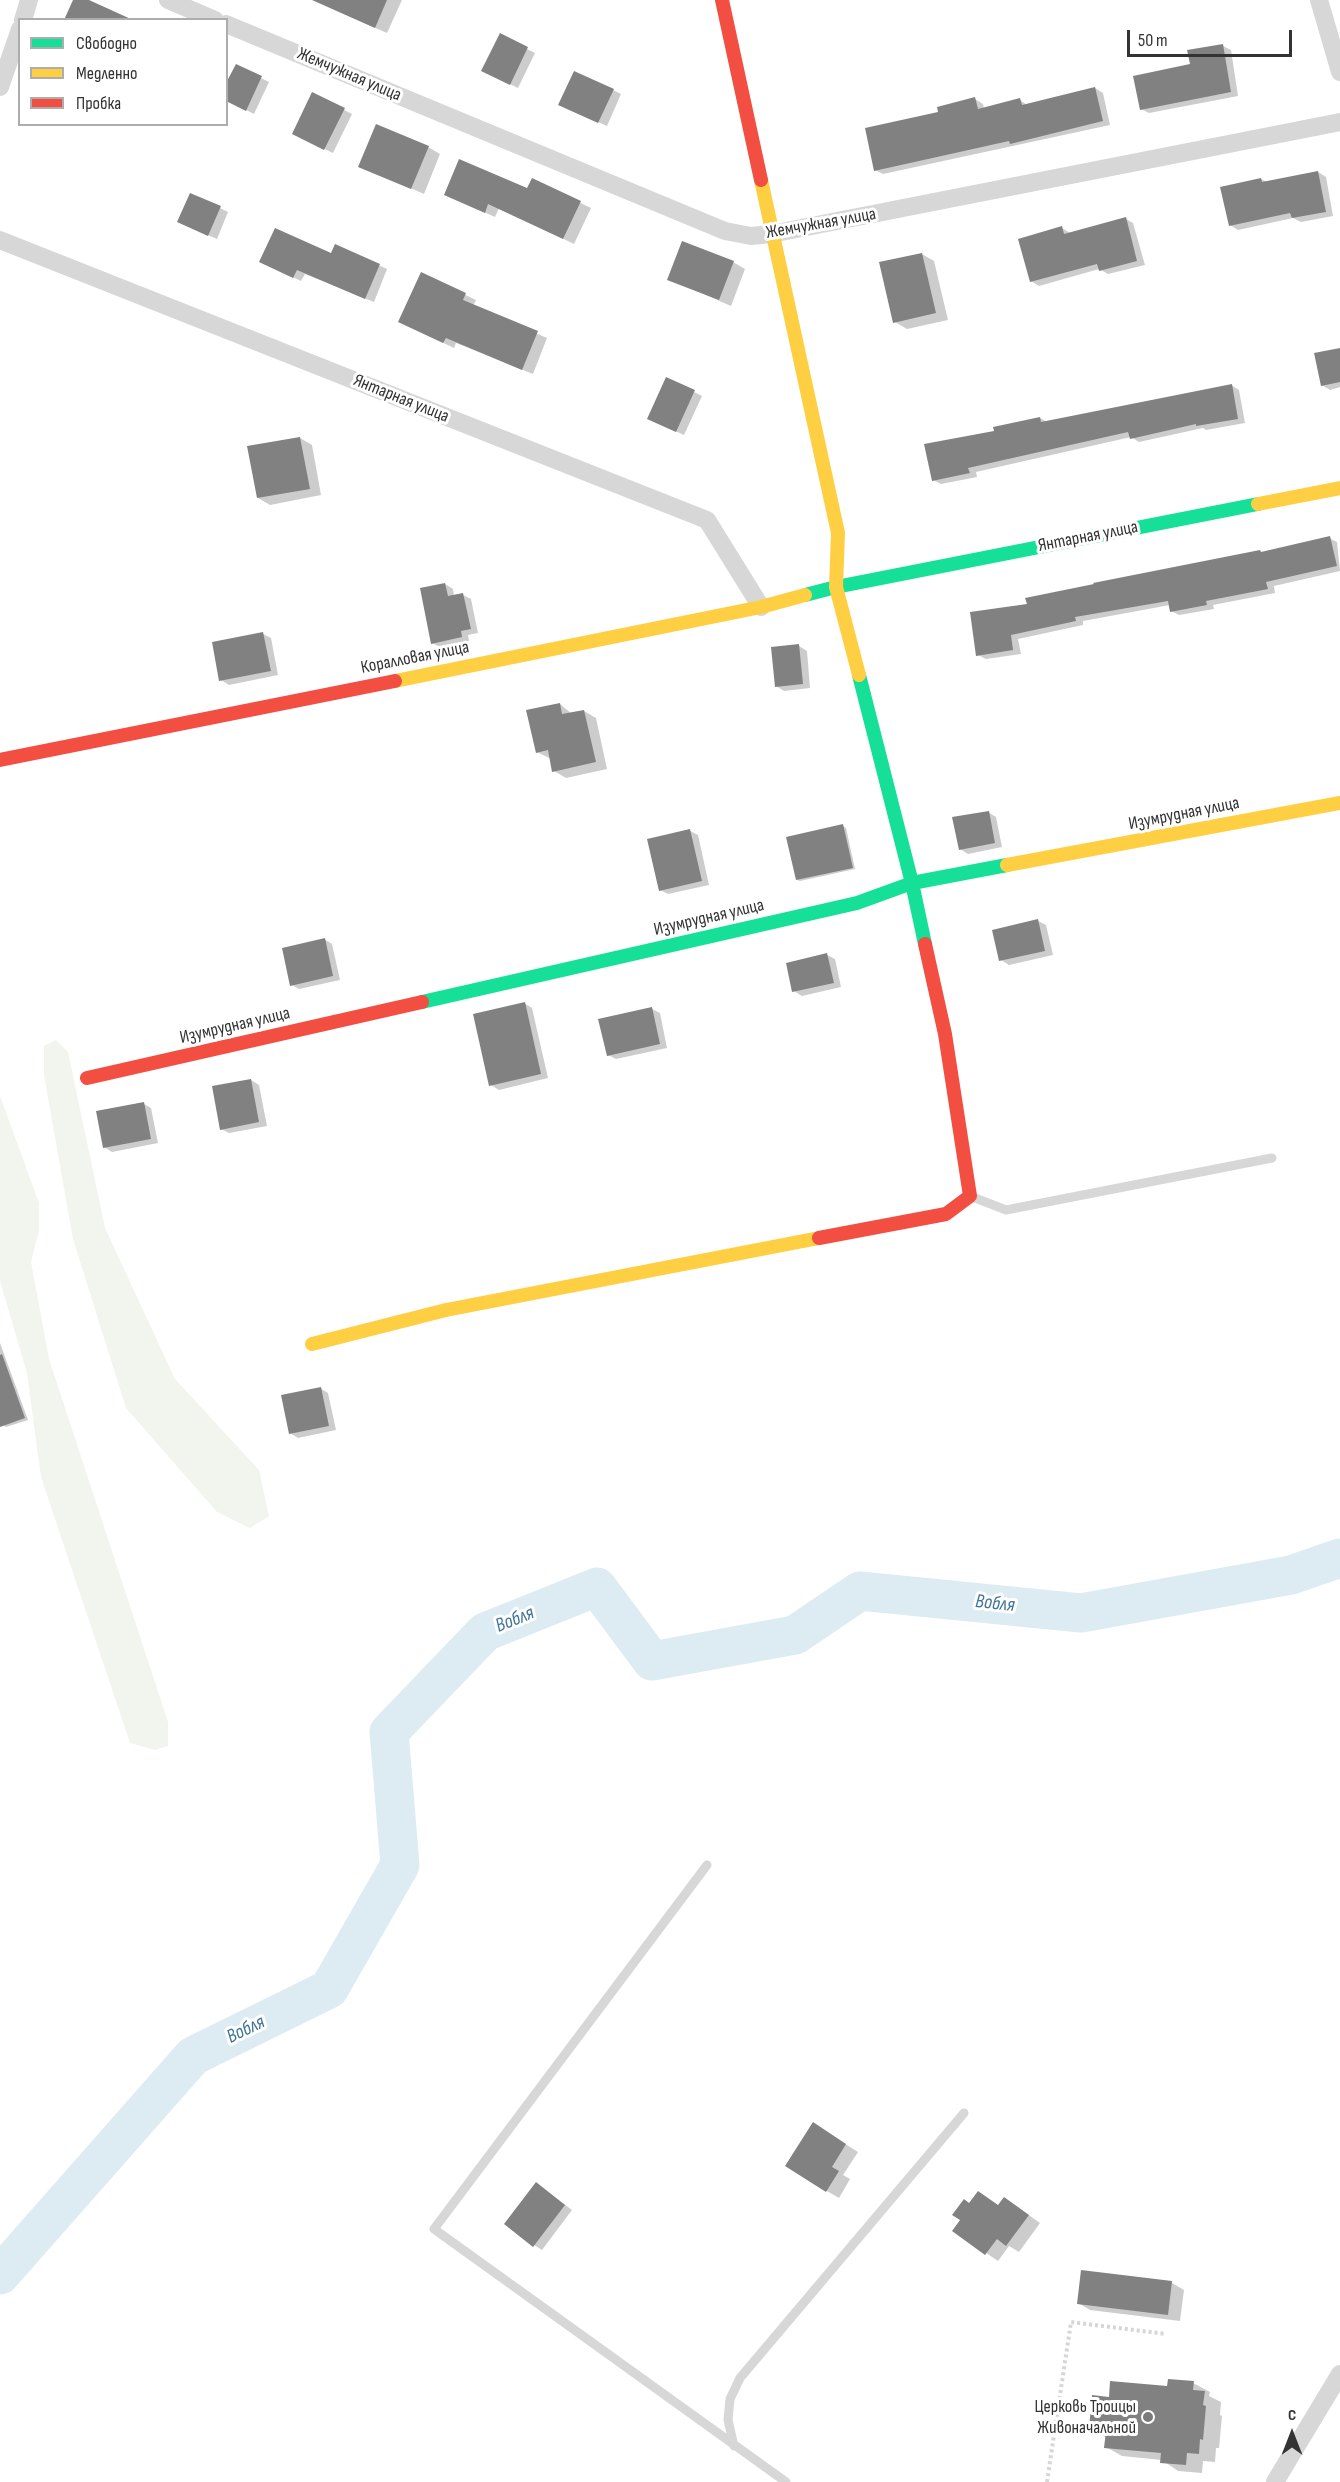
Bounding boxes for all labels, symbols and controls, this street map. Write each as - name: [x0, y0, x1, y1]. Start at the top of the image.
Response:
- legend: [18, 18, 228, 126]
- scale bar: [1130, 18, 1295, 56]
- text: 50 m: [1138, 30, 1168, 51]
- text: Свободно: [76, 33, 137, 54]
- street label: Жемчужная улица: [294, 43, 404, 107]
- text: Медленно: [76, 63, 138, 84]
- text: Пробка: [76, 93, 121, 114]
- street label: Жемчужная улица: [764, 204, 878, 244]
- street label: Янтарная улица: [350, 370, 452, 428]
- street label: Янтарная улица: [1036, 517, 1140, 557]
- street label: Коралловая улица: [359, 637, 471, 679]
- street label: Изумрудная улица: [1127, 793, 1241, 835]
- street label: Изумрудная улица: [652, 895, 766, 941]
- street label: Изумрудная улица: [178, 1003, 292, 1049]
- water label: Вобля: [974, 1590, 1016, 1618]
- water label: Вобля: [492, 1601, 538, 1639]
- water label: Вобля: [223, 2011, 269, 2049]
- place label: Церковь Троицы Живоначальной: [1034, 2396, 1136, 2438]
- north arrow: [1262, 2404, 1322, 2464]
- text: С: [1288, 2406, 1296, 2425]
- marker: Церковь Троицы Живоначальной: [1141, 2410, 1155, 2424]

